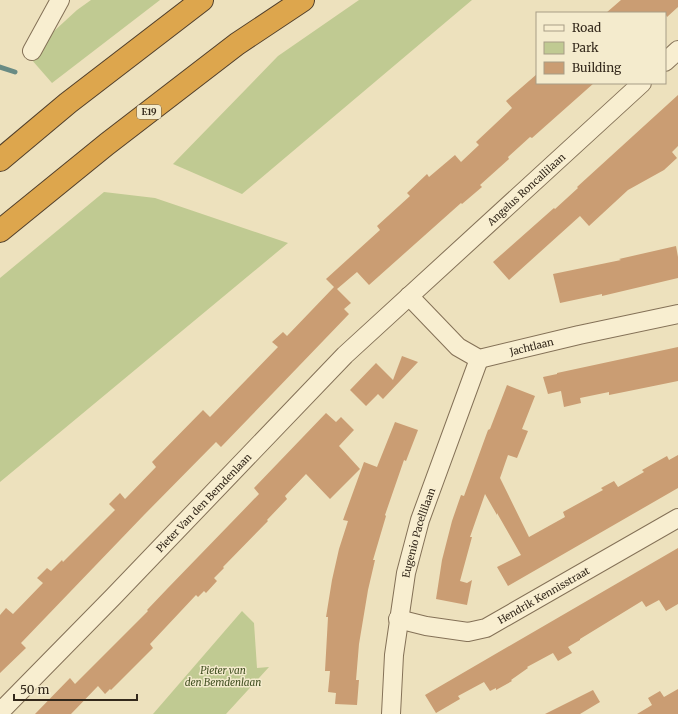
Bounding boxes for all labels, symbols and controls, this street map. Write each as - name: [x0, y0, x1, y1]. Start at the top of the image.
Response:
- legend: [536, 12, 666, 84]
- text: Road: [572, 20, 601, 35]
- text: Park: [572, 40, 599, 55]
- text: Building: [572, 60, 622, 75]
- road number: E19: [137, 105, 161, 119]
- street label: Angelus Roncallilaan: [484, 150, 568, 229]
- street label: Jachtlaan: [507, 335, 555, 359]
- street label: Pieter Van den Bemdenlaan: [153, 450, 255, 555]
- street label: Eugenio Pacellilaan: [399, 486, 438, 579]
- street label: Hendrik Kennisstraat: [495, 564, 592, 627]
- park label: Pieter van den Bemdenlaan: [185, 664, 261, 689]
- scale bar: [14, 676, 137, 702]
- text: 50 m: [20, 682, 49, 697]

